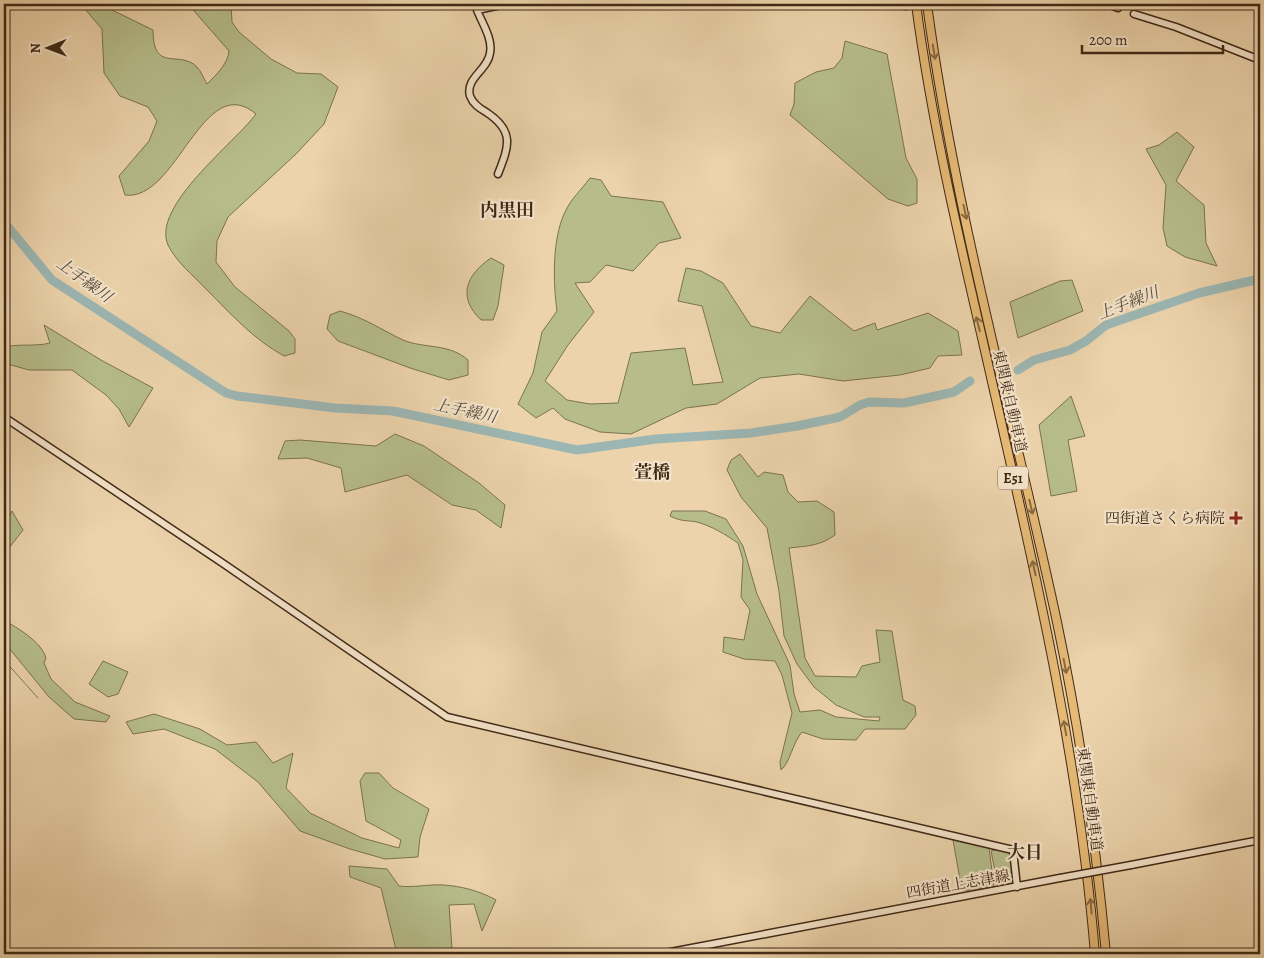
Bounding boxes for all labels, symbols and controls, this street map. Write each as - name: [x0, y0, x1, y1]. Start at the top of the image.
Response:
- north arrow: [22, 22, 72, 72]
- scale bar: [1082, 22, 1223, 54]
- text: 200 m: [1089, 30, 1128, 50]
- text: N: [26, 43, 45, 53]
- one-way arrow: [930, 44, 940, 60]
- district label: 内黒田: [480, 198, 534, 222]
- one-way arrow: [960, 203, 970, 219]
- water label: 上手繰川: [52, 252, 118, 309]
- water label: 上手繰川: [1094, 281, 1164, 325]
- one-way arrow: [973, 317, 983, 333]
- street label: 東関東自動車道: [988, 348, 1032, 454]
- water label: 上手繰川: [431, 394, 501, 429]
- district label: 萱橋: [634, 460, 670, 484]
- road number: E51: [998, 466, 1028, 489]
- one-way arrow: [1027, 498, 1036, 514]
- place label: 四街道さくら病院: [1105, 508, 1225, 528]
- marker: 四街道さくら病院: [1229, 511, 1243, 525]
- one-way arrow: [1028, 561, 1038, 577]
- one-way arrow: [1061, 657, 1071, 673]
- one-way arrow: [1060, 720, 1070, 736]
- street label: 東関東自動車道: [1073, 746, 1107, 852]
- district label: 大日: [1007, 840, 1043, 864]
- street label: 四街道上志津線: [905, 865, 1011, 903]
- one-way arrow: [1086, 898, 1095, 914]

